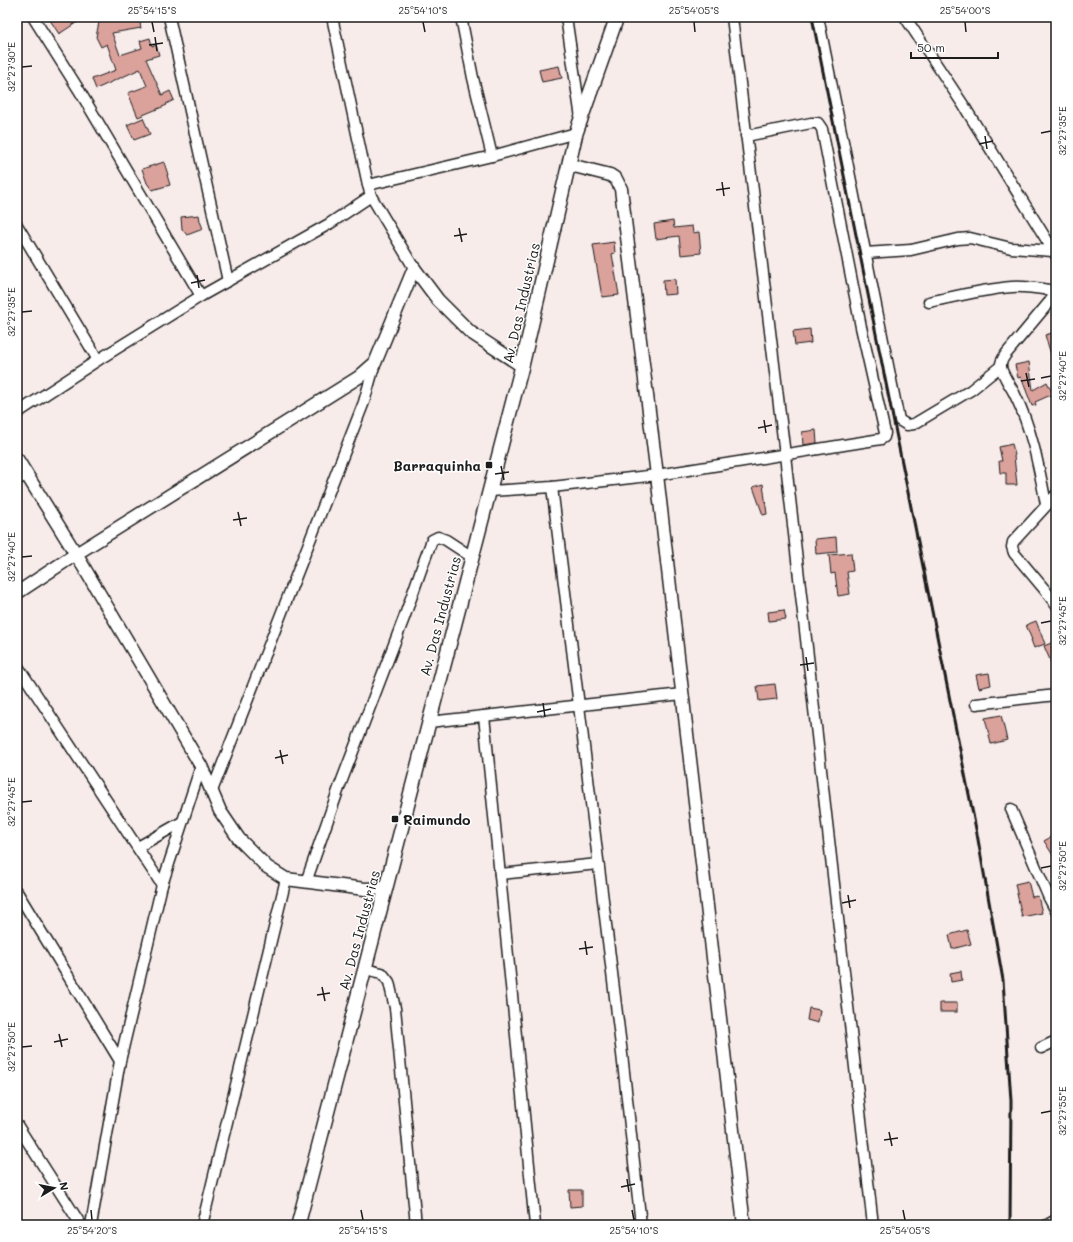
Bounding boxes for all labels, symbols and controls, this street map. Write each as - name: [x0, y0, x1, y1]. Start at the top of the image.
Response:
- text: 25°54'15"S: [128, 3, 177, 17]
- text: 25°54'10"S: [399, 3, 448, 17]
- text: 25°54'05"S: [669, 3, 720, 17]
- text: 25°54'00"S: [940, 3, 991, 17]
- scale bar: [911, 34, 998, 60]
- text: 50 m: [917, 39, 945, 55]
- text: 32°27'30"E: [4, 42, 18, 92]
- text: 32°27'35"E: [1055, 106, 1069, 156]
- street label: Av. Das Industrias: [498, 241, 544, 365]
- text: 32°27'35"E: [4, 287, 18, 337]
- text: 32°27'40"E: [1055, 351, 1069, 401]
- place label: Barraquinha: [393, 456, 481, 475]
- marker: Barraquinha: [484, 460, 494, 470]
- text: 32°27'40"E: [4, 532, 18, 582]
- street label: Av. Das Industrias: [415, 554, 465, 678]
- text: 32°27'45"E: [1055, 596, 1069, 646]
- text: 32°27'45"E: [4, 777, 18, 827]
- place label: Raimundo: [403, 810, 471, 829]
- marker: Raimundo: [390, 814, 400, 824]
- text: 32°27'50"E: [1055, 841, 1069, 891]
- street label: Av. Das Industrias: [334, 868, 384, 992]
- text: 32°27'50"E: [4, 1022, 18, 1072]
- text: 32°27'55"E: [1055, 1086, 1069, 1136]
- north arrow: [34, 1168, 74, 1208]
- text: N: [56, 1181, 72, 1192]
- text: 25°54'20"S: [67, 1223, 117, 1237]
- text: 25°54'15"S: [339, 1223, 388, 1237]
- text: 25°54'10"S: [610, 1223, 659, 1237]
- text: 25°54'05"S: [880, 1223, 931, 1237]

